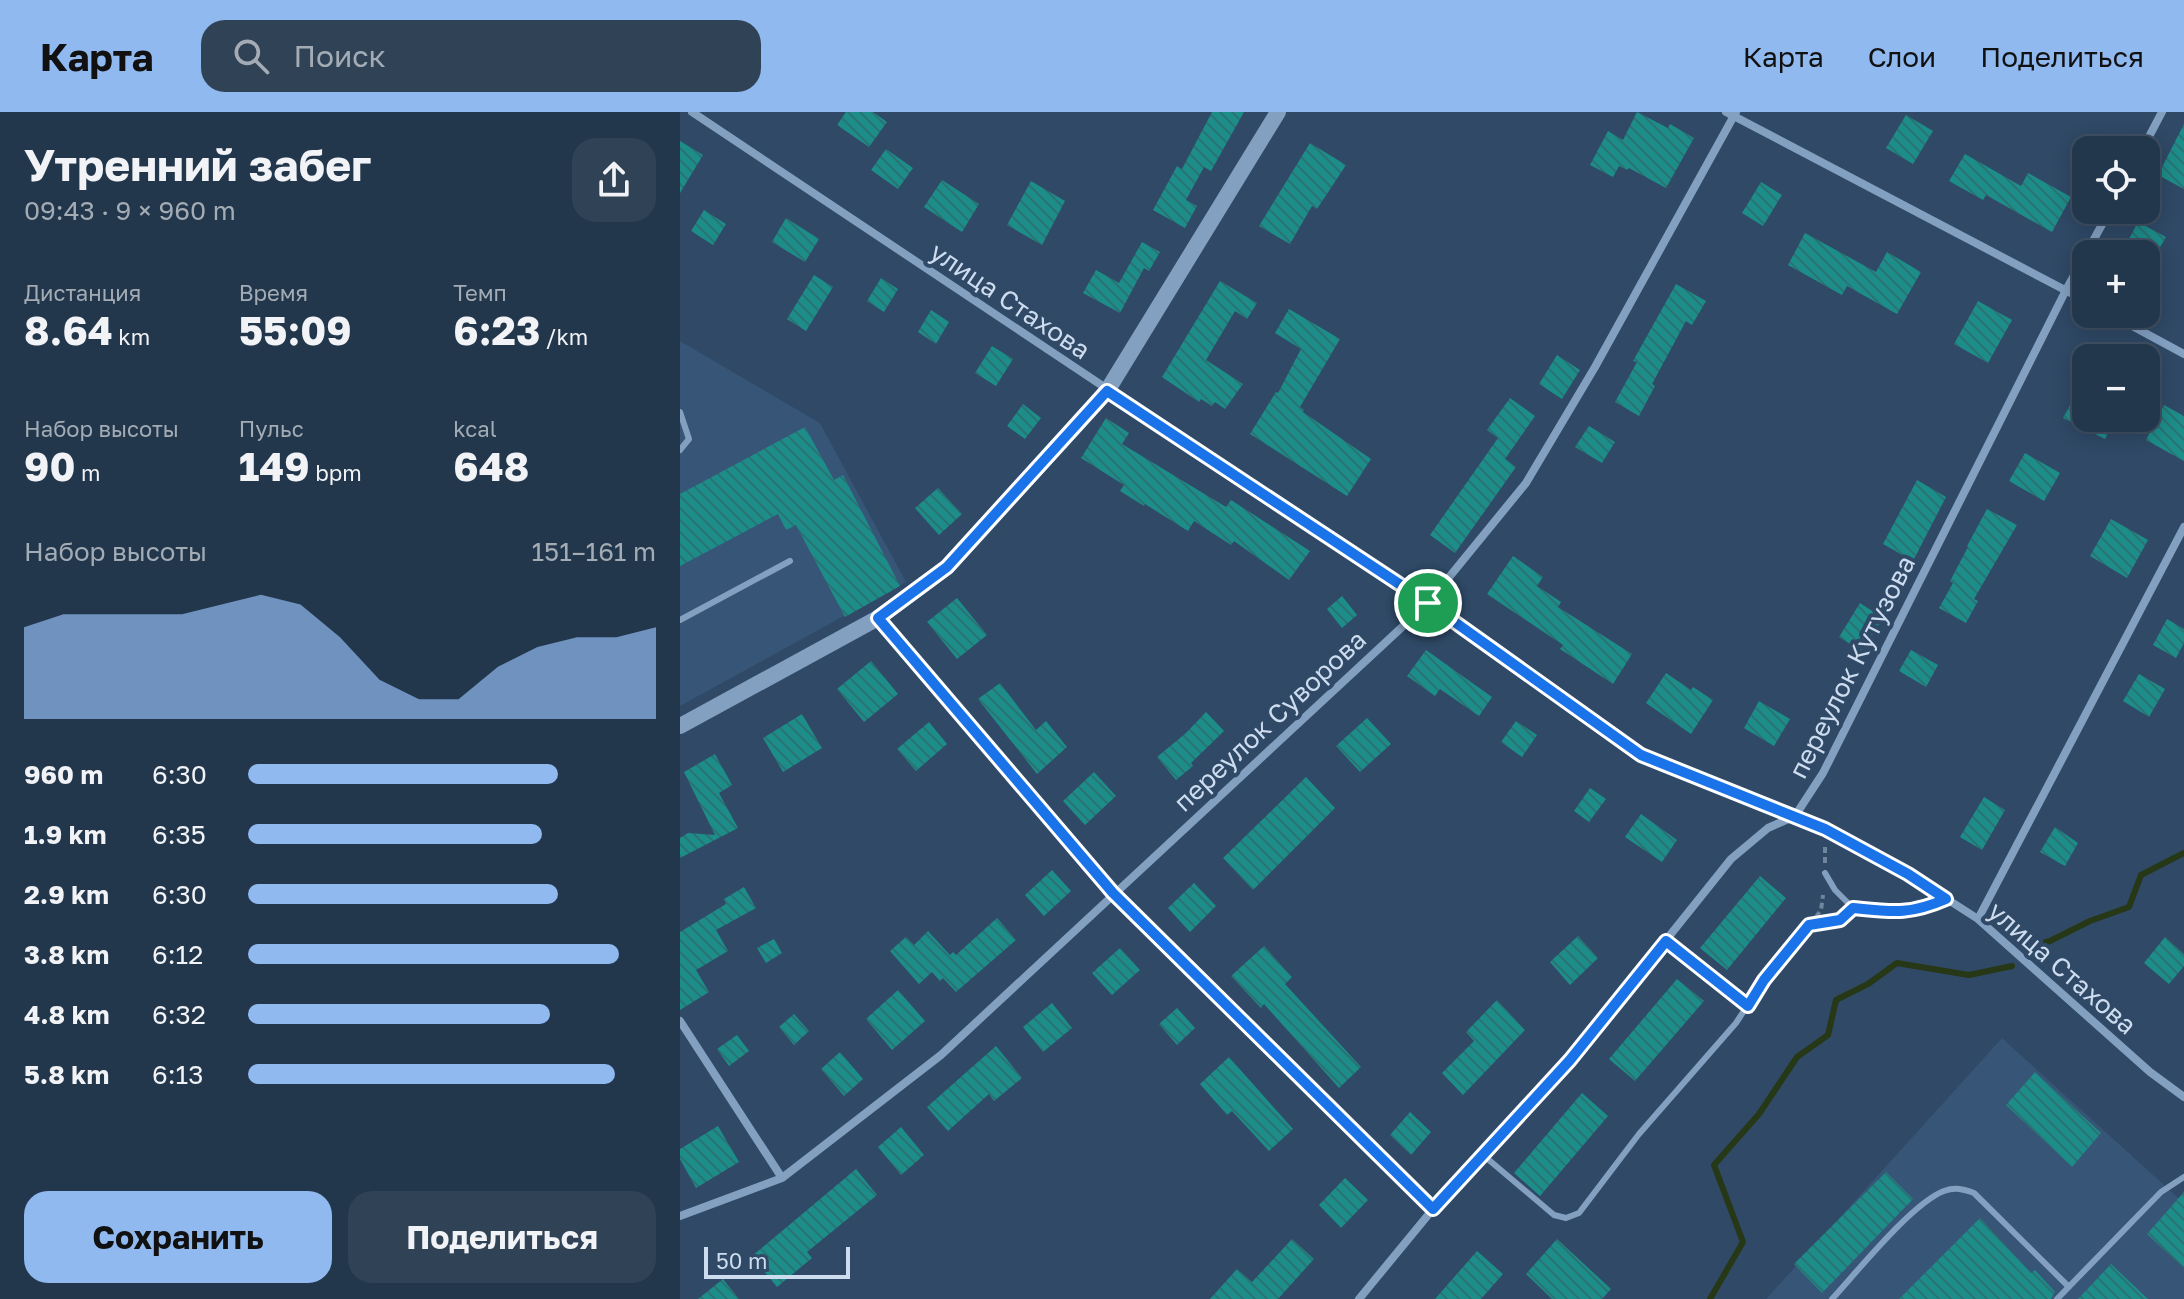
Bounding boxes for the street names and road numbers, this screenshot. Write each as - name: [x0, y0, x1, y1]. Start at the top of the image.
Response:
- street label: улица Стахова: [924, 236, 1096, 365]
- street label: переулок Кутузова: [1782, 550, 1921, 783]
- street label: переулок Суворова: [1167, 624, 1372, 818]
- street label: улица Стахова: [1982, 895, 2143, 1040]

